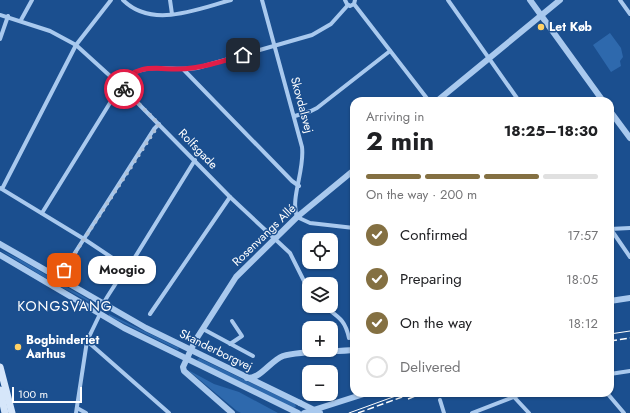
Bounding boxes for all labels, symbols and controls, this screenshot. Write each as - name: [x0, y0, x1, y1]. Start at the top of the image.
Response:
- place label: Let Køb: [549, 18, 593, 36]
- marker: Let Køb: [536, 22, 546, 32]
- pin: [226, 38, 260, 72]
- icon: home: [232, 44, 254, 66]
- courier: [104, 69, 144, 109]
- street label: Skovdalsvej: [286, 75, 318, 135]
- icon: bike: [113, 78, 135, 100]
- text: Arriving in: [366, 107, 424, 126]
- text: 18:25–18:30: [504, 120, 598, 142]
- text: 2 min: [366, 122, 434, 160]
- street label: Rolfsgade: [174, 125, 222, 173]
- text: On the way · 200 m: [366, 185, 477, 204]
- street label: Rosenvangs Allé: [228, 200, 300, 270]
- icon: check: [366, 224, 388, 246]
- text: Confirmed: [400, 224, 468, 246]
- text: 17:57: [567, 226, 598, 245]
- map controls: [302, 233, 338, 401]
- button: locate: [302, 233, 338, 269]
- pin: [47, 253, 81, 287]
- callout: Moogio: [88, 256, 156, 284]
- icon: bag: [53, 259, 75, 281]
- text: Moogio: [99, 260, 145, 279]
- icon: check: [366, 268, 388, 290]
- text: Preparing: [400, 268, 462, 290]
- text: 18:05: [566, 270, 598, 289]
- button: layers: [302, 277, 338, 313]
- district label: KONGSVANG: [17, 296, 113, 316]
- icon: check: [366, 312, 388, 334]
- text: On the way: [400, 312, 472, 334]
- text: 18:12: [568, 314, 598, 333]
- button: +: [302, 321, 338, 357]
- street label: Skanderborgvej: [176, 324, 256, 376]
- place label: Bogbinderiet Aarhus: [25, 331, 99, 363]
- marker: Bogbinderiet Aarhus: [13, 342, 23, 352]
- text: Delivered: [400, 356, 461, 378]
- button: −: [302, 365, 338, 401]
- scale bar: [12, 385, 82, 404]
- text: 100 m: [18, 386, 48, 402]

